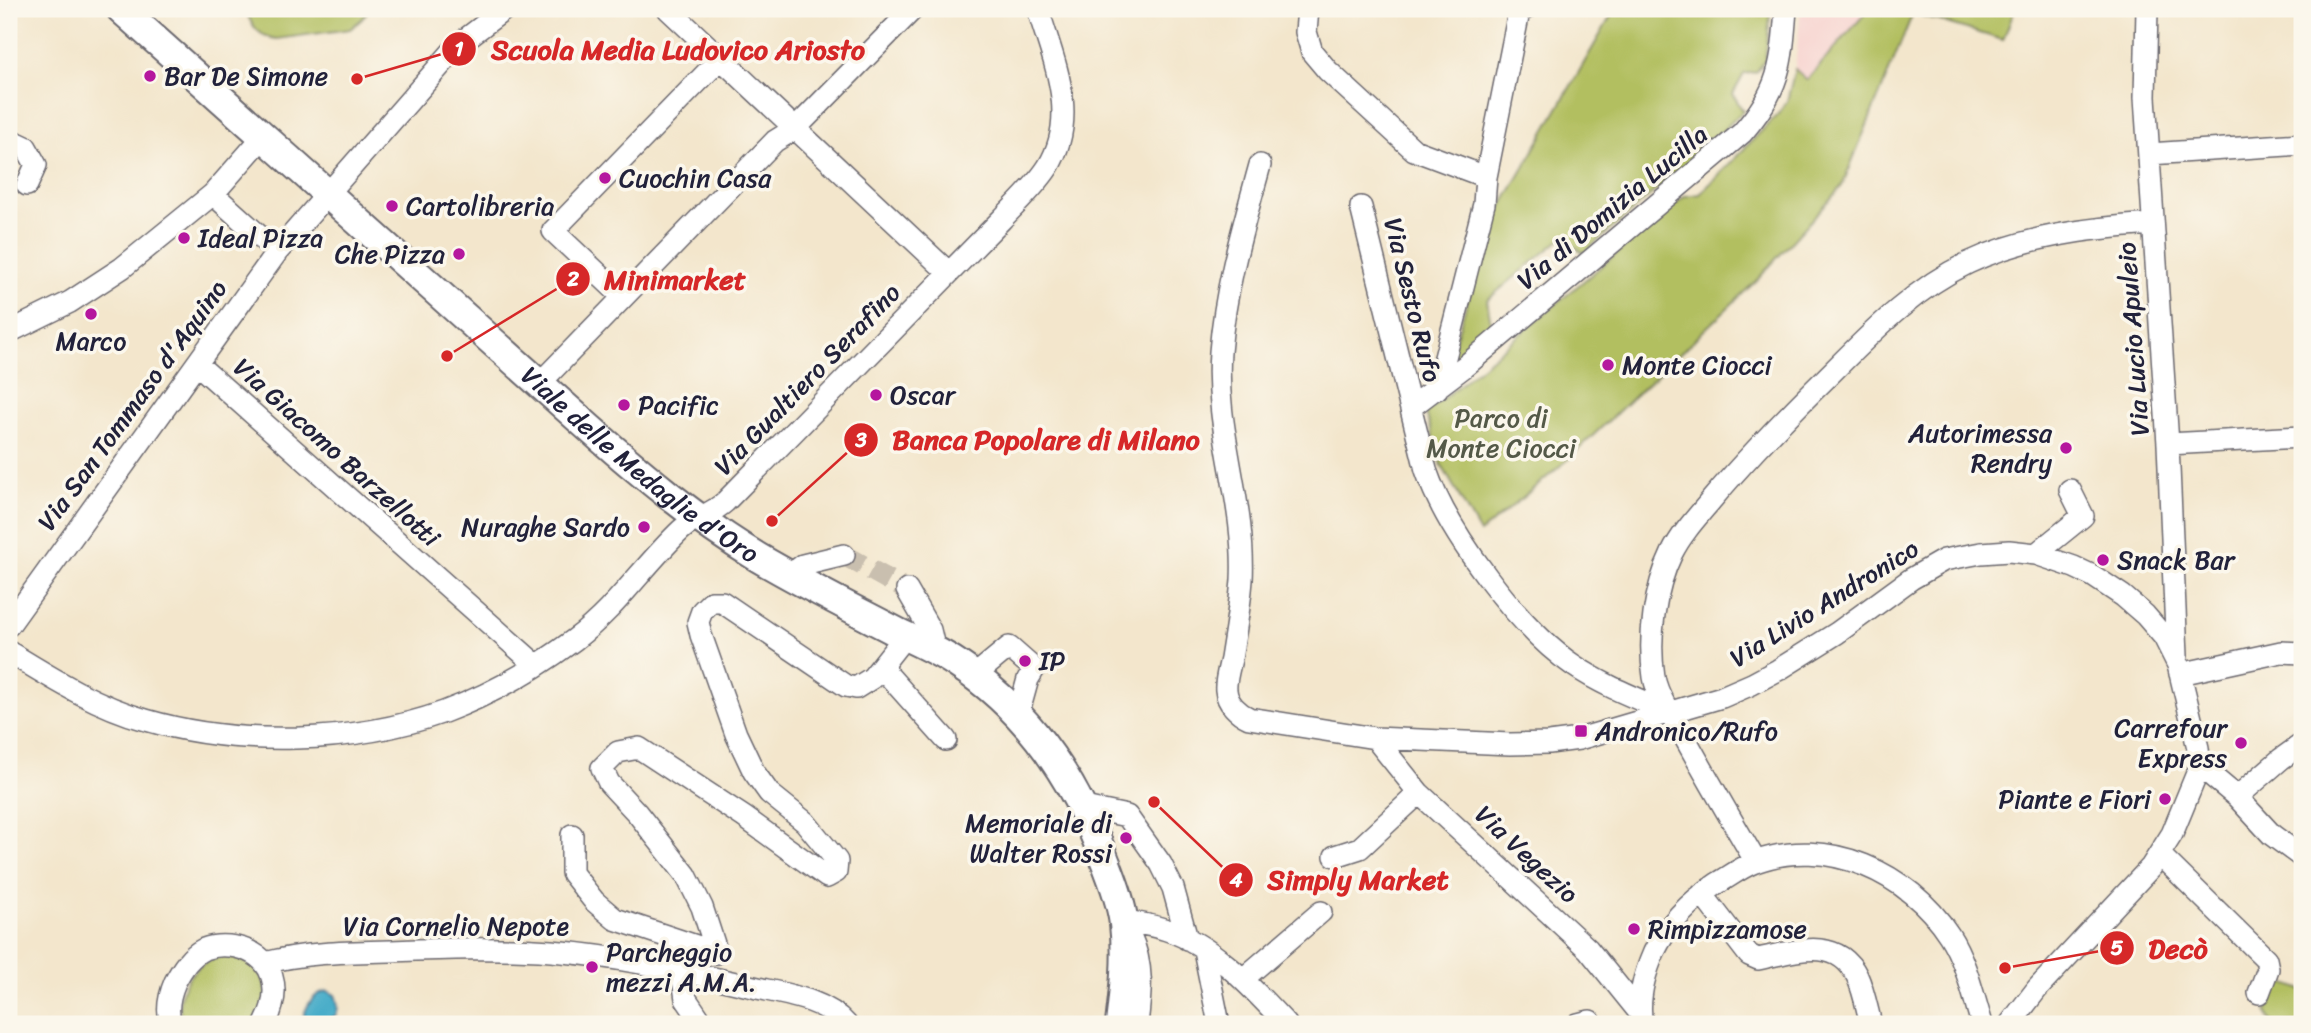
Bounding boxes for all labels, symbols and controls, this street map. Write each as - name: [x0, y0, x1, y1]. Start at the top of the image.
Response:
- callout: Scuola Media Ludovico Ariosto: [442, 24, 879, 73]
- text: Scuola Media Ludovico Ariosto: [490, 25, 866, 74]
- text: 1: [454, 30, 464, 68]
- place label: Bar De Simone: [164, 53, 328, 99]
- marker: Bar De Simone: [142, 68, 158, 84]
- street label: Via di Domizia Lucilla: [1506, 112, 1718, 302]
- place label: Cuochin Casa: [619, 155, 772, 201]
- marker: Cuochin Casa: [597, 170, 613, 186]
- place label: Cartolibreria: [406, 183, 554, 229]
- marker: Cartolibreria: [384, 198, 400, 214]
- street label: Via Sesto Rufo: [1370, 213, 1456, 387]
- place label: Ideal Pizza: [197, 215, 323, 261]
- marker: Ideal Pizza: [176, 230, 192, 246]
- place label: Che Pizza: [335, 231, 445, 277]
- street label: Via Lucio Apuleio: [2103, 240, 2163, 437]
- marker: Che Pizza: [451, 246, 467, 262]
- callout: Minimarket: [555, 254, 760, 303]
- text: Minimarket: [603, 255, 747, 304]
- text: 2: [566, 260, 579, 298]
- street label: Via San Tommaso d'Aquino: [25, 269, 239, 541]
- street label: Via Gualtiero Serafino: [702, 271, 912, 487]
- marker: Marco: [83, 306, 99, 322]
- place label: Marco: [55, 318, 127, 364]
- place label: Monte Ciocci: [1622, 342, 1772, 388]
- street label: Via Giacomo Barzellotti: [222, 346, 452, 559]
- street label: Viale delle Medaglie d'Oro: [510, 354, 768, 576]
- marker: Monte Ciocci: [1600, 357, 1616, 373]
- place label: Oscar: [890, 372, 957, 418]
- place label: Pacific: [638, 382, 719, 428]
- marker: Oscar: [868, 387, 884, 403]
- park label: Parco di Monte Ciocci: [1426, 395, 1577, 471]
- marker: Pacific: [616, 397, 632, 413]
- place label: Autorimessa Rendry: [1907, 410, 2053, 486]
- callout: Banca Popolare di Milano: [843, 415, 1215, 464]
- text: Banca Popolare di Milano: [892, 415, 1200, 464]
- text: 3: [854, 421, 867, 459]
- marker: Autorimessa Rendry: [2058, 440, 2074, 456]
- place label: Nuraghe Sardo: [461, 504, 630, 550]
- marker: Nuraghe Sardo: [636, 519, 652, 535]
- street label: Via Livio Andronico: [1720, 526, 1928, 680]
- place label: Snack Bar: [2117, 537, 2236, 583]
- marker: Snack Bar: [2095, 552, 2111, 568]
- place label: IP: [1038, 638, 1065, 684]
- marker: IP: [1017, 653, 1033, 669]
- place label: Carrefour Express: [2114, 705, 2228, 781]
- place label: Andronico/Rufo: [1594, 708, 1778, 754]
- marker: Andronico/Rufo: [1573, 723, 1589, 739]
- marker: Carrefour Express: [2233, 735, 2249, 751]
- place label: Piante e Fiori: [1998, 776, 2152, 822]
- marker: Piante e Fiori: [2157, 791, 2173, 807]
- street label: Via Vegezio: [1464, 793, 1590, 915]
- place label: Memoriale di Walter Rossi: [965, 800, 1113, 876]
- marker: Memoriale di Walter Rossi: [1118, 830, 1134, 846]
- callout: Simply Market: [1219, 855, 1462, 904]
- text: Simply Market: [1266, 855, 1449, 904]
- text: 4: [1228, 861, 1243, 899]
- street label: Via Cornelio Nepote: [343, 903, 569, 949]
- place label: Rimpizzamose: [1648, 906, 1807, 952]
- marker: Rimpizzamose: [1626, 921, 1642, 937]
- callout: Decò: [2099, 923, 2222, 972]
- text: Decò: [2148, 924, 2208, 973]
- place label: Parcheggio mezzi A.M.A.: [606, 929, 757, 1005]
- text: 5: [2111, 929, 2124, 967]
- marker: Parcheggio mezzi A.M.A.: [584, 959, 600, 975]

